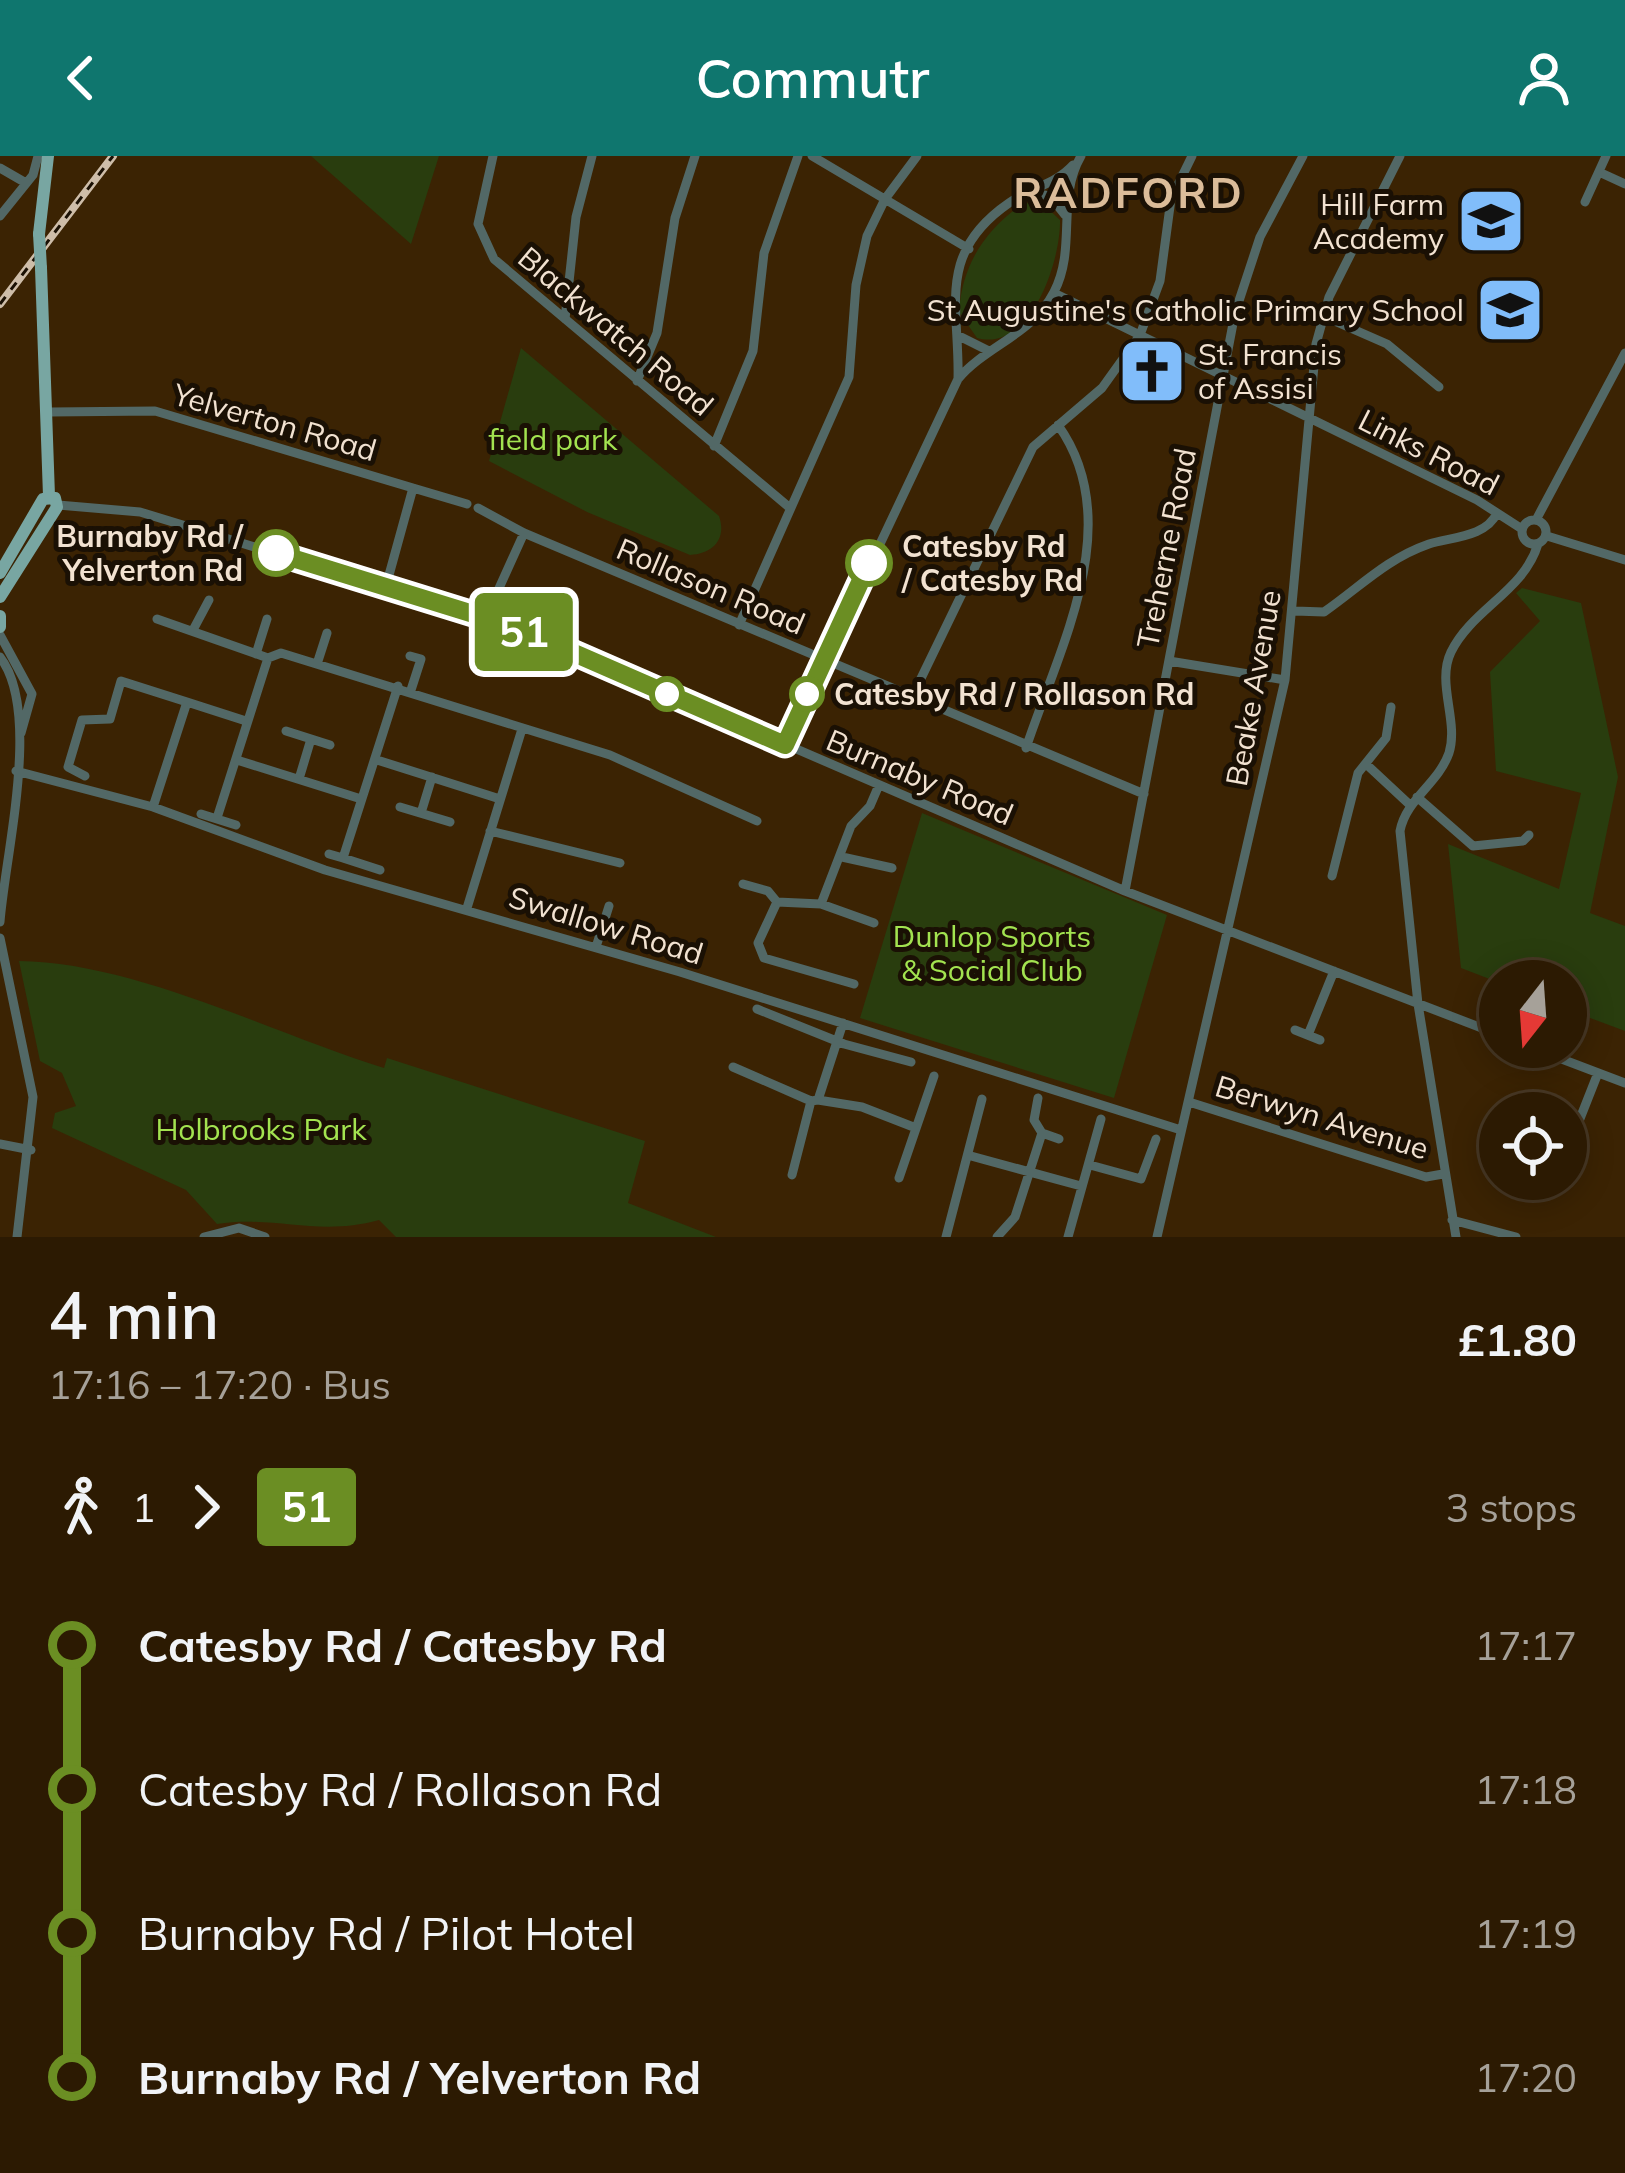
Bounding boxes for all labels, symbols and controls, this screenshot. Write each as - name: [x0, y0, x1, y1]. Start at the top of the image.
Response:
- text: Commutr: [696, 44, 929, 112]
- icon: back: [48, 45, 114, 111]
- icon: person: [1511, 45, 1577, 111]
- district label: RADFORD: [1013, 166, 1245, 219]
- place label: Hill Farm Academy: [1313, 185, 1444, 257]
- school or university icon: Hill Farm Academy: [1456, 186, 1526, 256]
- street label: Blackwatch Road: [511, 238, 721, 424]
- school or university icon: St Augustine's Catholic Primary School: [1475, 275, 1545, 345]
- place label: St Augustine's Catholic Primary School: [927, 291, 1464, 329]
- place label: St. Francis of Assisi: [1198, 335, 1342, 407]
- church icon: St. Francis of Assisi: [1117, 336, 1187, 406]
- street label: Yelverton Road: [168, 375, 381, 469]
- street label: Links Road: [1352, 400, 1506, 504]
- park label: field park: [489, 420, 618, 458]
- street label: Treherne Road: [1128, 445, 1204, 651]
- place label: Burnaby Rd / Yelverton Rd: [56, 517, 245, 589]
- place label: Catesby Rd / Catesby Rd: [901, 527, 1083, 599]
- street label: Rollason Road: [611, 529, 811, 643]
- marker: Burnaby Rd / Yelverton Rd: [254, 531, 298, 575]
- marker: Catesby Rd / Catesby Rd: [847, 541, 891, 585]
- street label: Beake Avenue: [1217, 587, 1289, 789]
- line badge: 51: [470, 593, 578, 671]
- text: 51: [499, 605, 549, 658]
- place label: Catesby Rd / Rollason Rd: [834, 675, 1194, 713]
- unlabelled marker: [651, 678, 683, 710]
- marker: Catesby Rd / Rollason Rd: [791, 678, 823, 710]
- street label: Burnaby Road: [821, 721, 1019, 833]
- street label: Swallow Road: [504, 877, 708, 973]
- park label: Dunlop Sports & Social Club: [893, 917, 1091, 989]
- north arrow: [1479, 960, 1587, 1068]
- map controls: [1479, 960, 1587, 1200]
- street label: Berwyn Avenue: [1211, 1067, 1433, 1167]
- button: locate: [1479, 1092, 1587, 1200]
- park label: Holbrooks Park: [155, 1110, 367, 1148]
- text: 4 min: [48, 1273, 219, 1356]
- text: £1.80: [1458, 1311, 1577, 1367]
- text: 17:16 – 17:20 · Bus: [48, 1360, 391, 1409]
- icon: walk: [48, 1474, 114, 1540]
- icon: forward: [173, 1474, 239, 1540]
- text: 51: [281, 1480, 332, 1533]
- text: 1: [132, 1483, 155, 1532]
- text: 3 stops: [1446, 1483, 1577, 1532]
- text: Catesby Rd / Catesby Rd: [138, 1617, 667, 1673]
- text: 17:17: [1475, 1621, 1577, 1670]
- text: Catesby Rd / Rollason Rd: [138, 1761, 662, 1817]
- text: 17:18: [1475, 1765, 1577, 1814]
- text: Burnaby Rd / Pilot Hotel: [138, 1905, 635, 1961]
- text: 17:19: [1475, 1909, 1577, 1958]
- text: Burnaby Rd / Yelverton Rd: [138, 2049, 701, 2105]
- text: 17:20: [1475, 2053, 1577, 2102]

